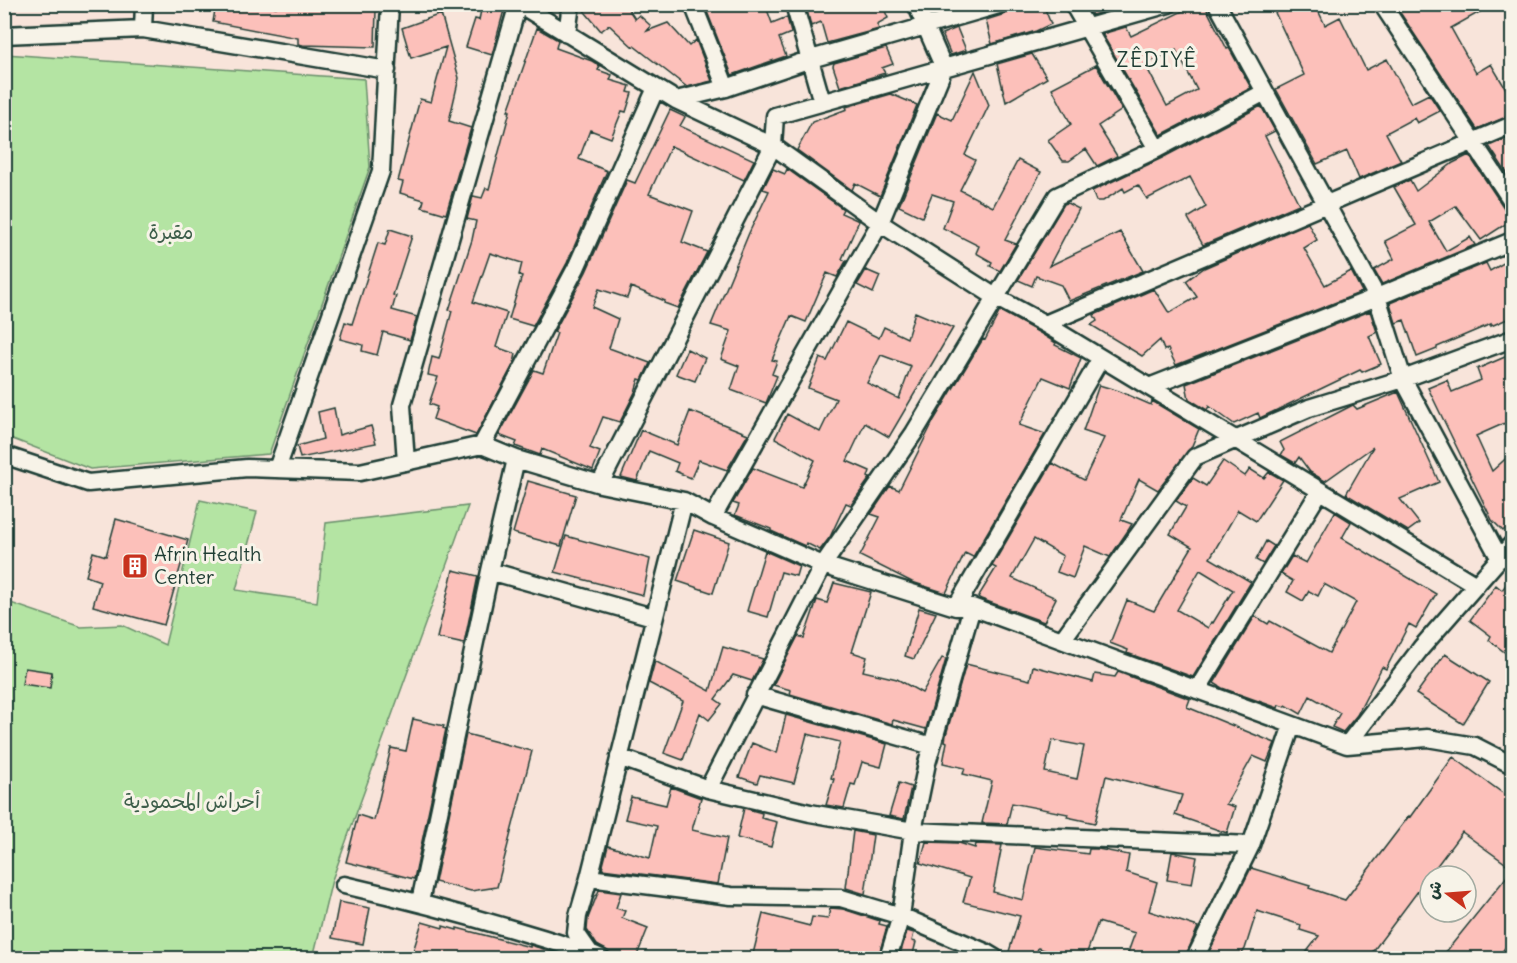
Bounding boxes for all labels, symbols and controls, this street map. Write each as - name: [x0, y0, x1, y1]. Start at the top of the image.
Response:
- district label: ZÊDIYÊ: [1117, 46, 1197, 73]
- park label: مقبرة: [149, 219, 193, 244]
- place label: Afrin Health Center: [154, 541, 261, 589]
- building icon: Afrin Health Center: [120, 551, 150, 581]
- park label: أحراش المحمودية: [124, 788, 260, 813]
- north arrow: [1418, 864, 1478, 924]
- text: ش: [1422, 879, 1446, 901]

